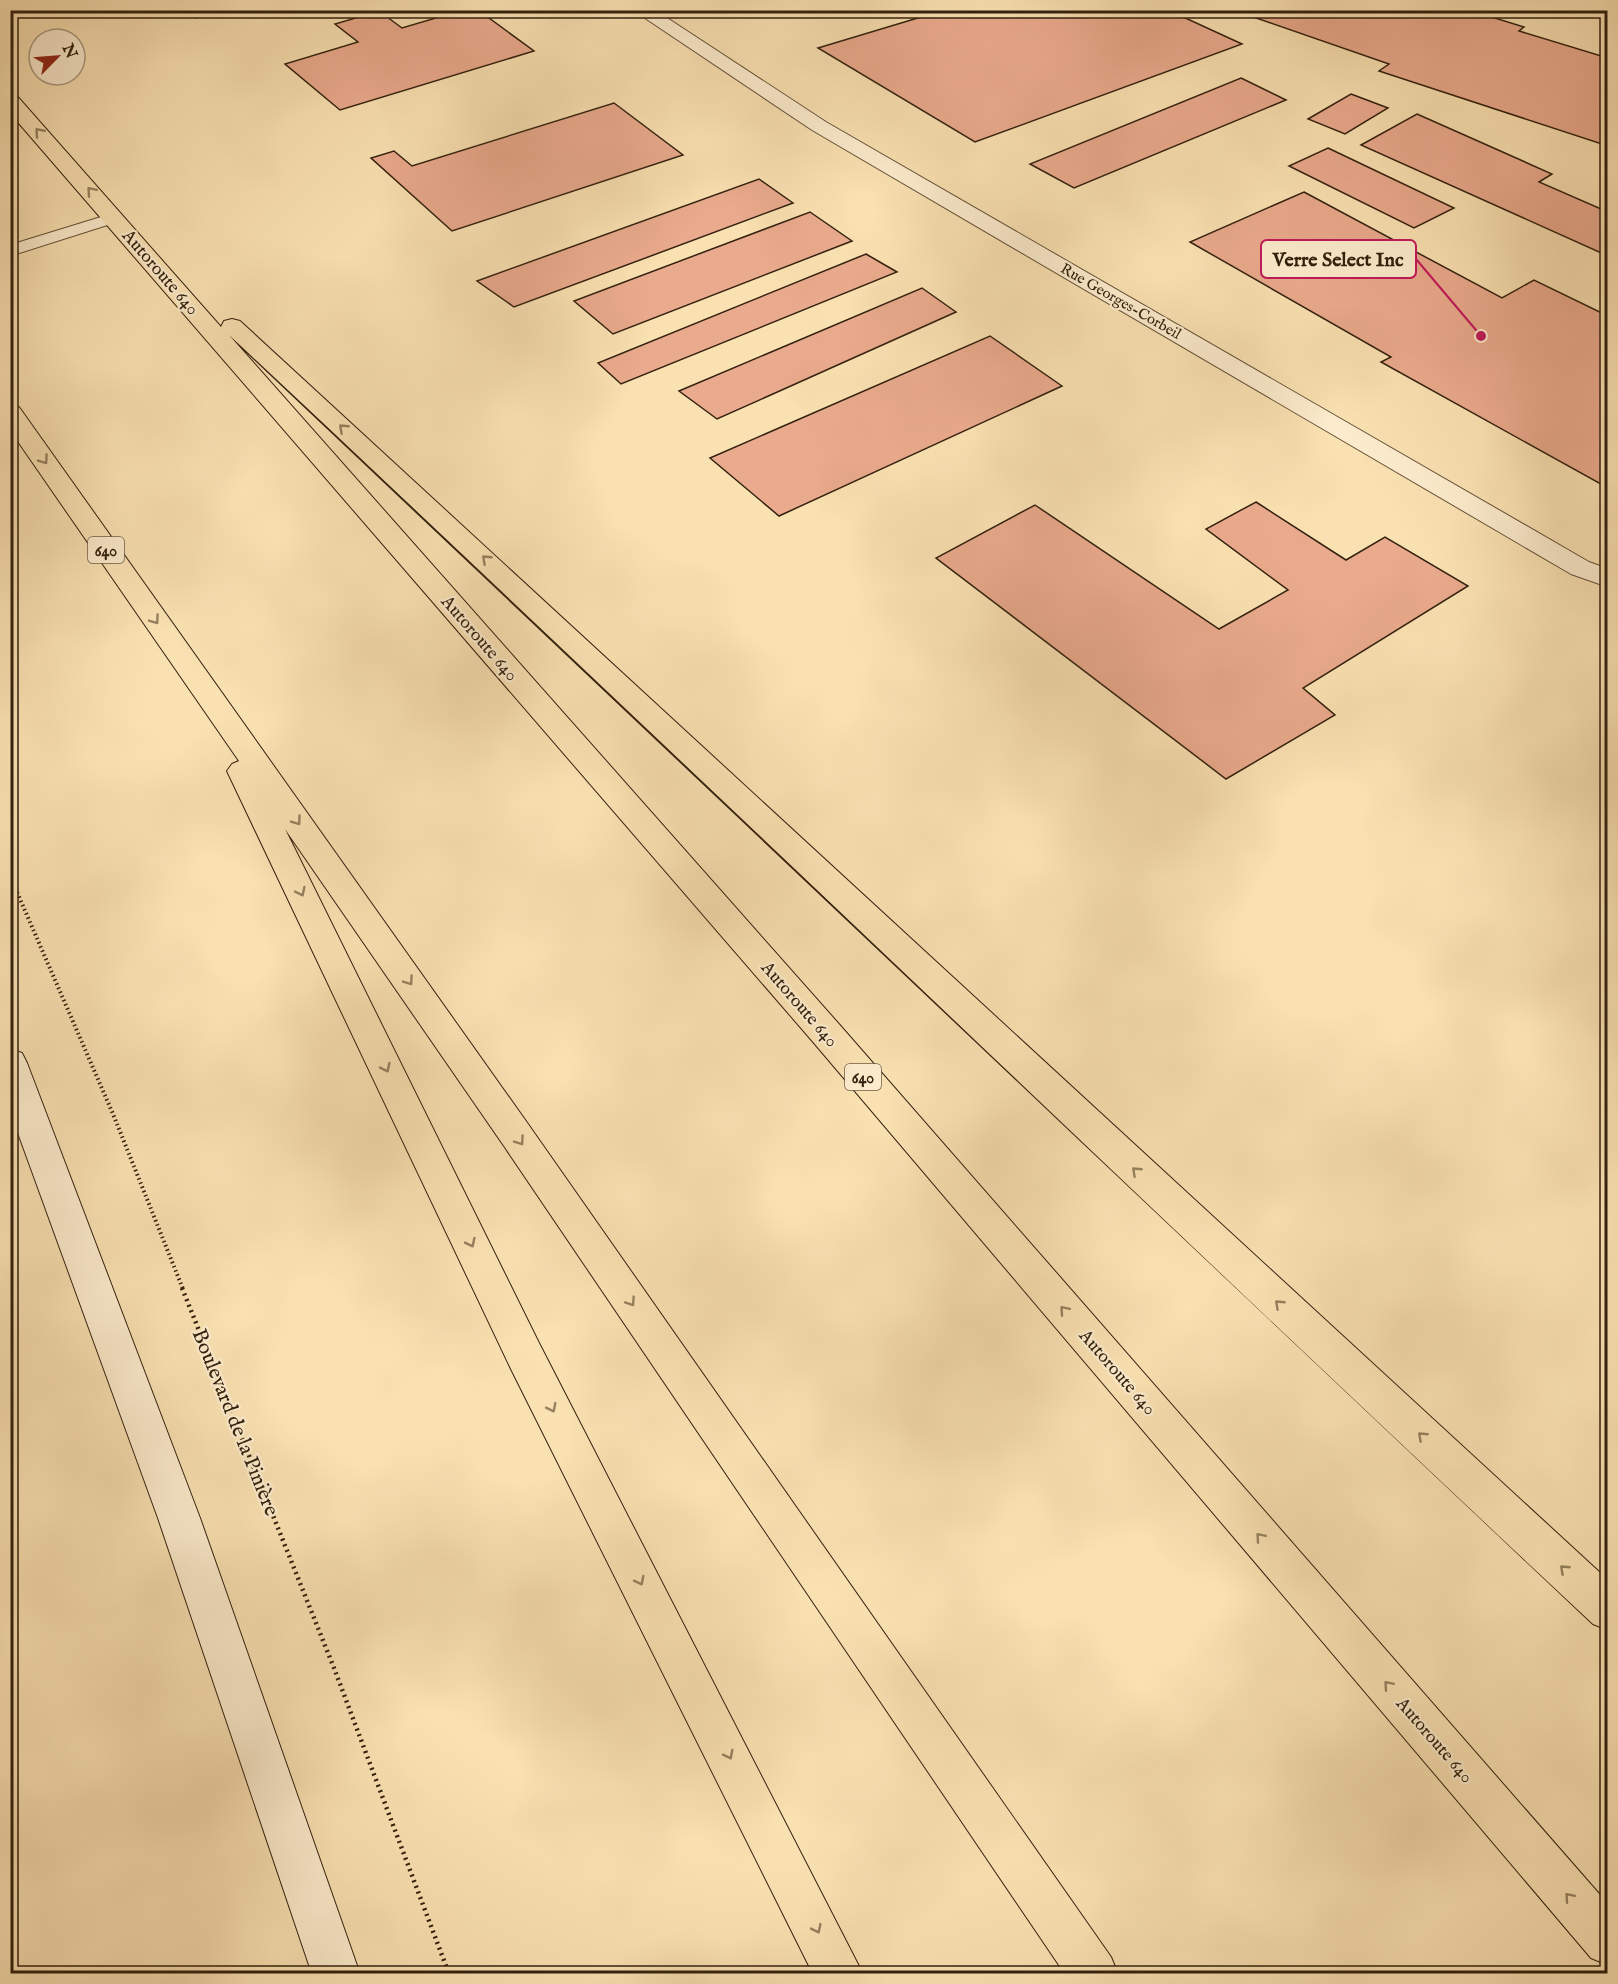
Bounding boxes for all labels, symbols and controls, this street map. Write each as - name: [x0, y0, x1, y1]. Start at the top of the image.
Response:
- north arrow: [27, 27, 87, 87]
- text: N: [56, 40, 81, 62]
- one-way arrow: [35, 129, 46, 139]
- one-way arrow: [87, 188, 98, 198]
- street label: Autoroute 640: [116, 225, 203, 321]
- callout: Verre Select Inc: [1261, 240, 1416, 278]
- text: Verre Select Inc: [1271, 248, 1404, 273]
- street label: Rue Georges-Corbeil: [1057, 259, 1185, 344]
- one-way arrow: [339, 424, 350, 435]
- one-way arrow: [37, 453, 48, 464]
- road number: 640: [88, 537, 124, 563]
- one-way arrow: [482, 555, 493, 566]
- street label: Autoroute 640: [435, 591, 522, 687]
- one-way arrow: [148, 614, 159, 625]
- one-way arrow: [290, 815, 301, 826]
- one-way arrow: [293, 886, 305, 897]
- street label: Autoroute 640: [755, 957, 842, 1053]
- one-way arrow: [402, 974, 413, 985]
- one-way arrow: [378, 1061, 390, 1072]
- road number: 640: [845, 1064, 881, 1090]
- one-way arrow: [513, 1134, 524, 1145]
- one-way arrow: [1133, 1167, 1144, 1178]
- one-way arrow: [463, 1237, 475, 1248]
- one-way arrow: [624, 1295, 635, 1306]
- one-way arrow: [1275, 1300, 1285, 1311]
- one-way arrow: [1060, 1306, 1071, 1317]
- street label: Boulevard de la Pinière: [185, 1325, 285, 1520]
- street label: Autoroute 640: [1073, 1325, 1160, 1421]
- one-way arrow: [545, 1401, 556, 1412]
- one-way arrow: [1418, 1433, 1429, 1444]
- one-way arrow: [1257, 1533, 1268, 1544]
- one-way arrow: [1561, 1565, 1571, 1576]
- one-way arrow: [633, 1575, 645, 1586]
- one-way arrow: [1384, 1681, 1395, 1692]
- street label: Autoroute 640: [1390, 1693, 1477, 1789]
- one-way arrow: [722, 1749, 733, 1760]
- one-way arrow: [1566, 1893, 1577, 1904]
- one-way arrow: [809, 1923, 821, 1934]

